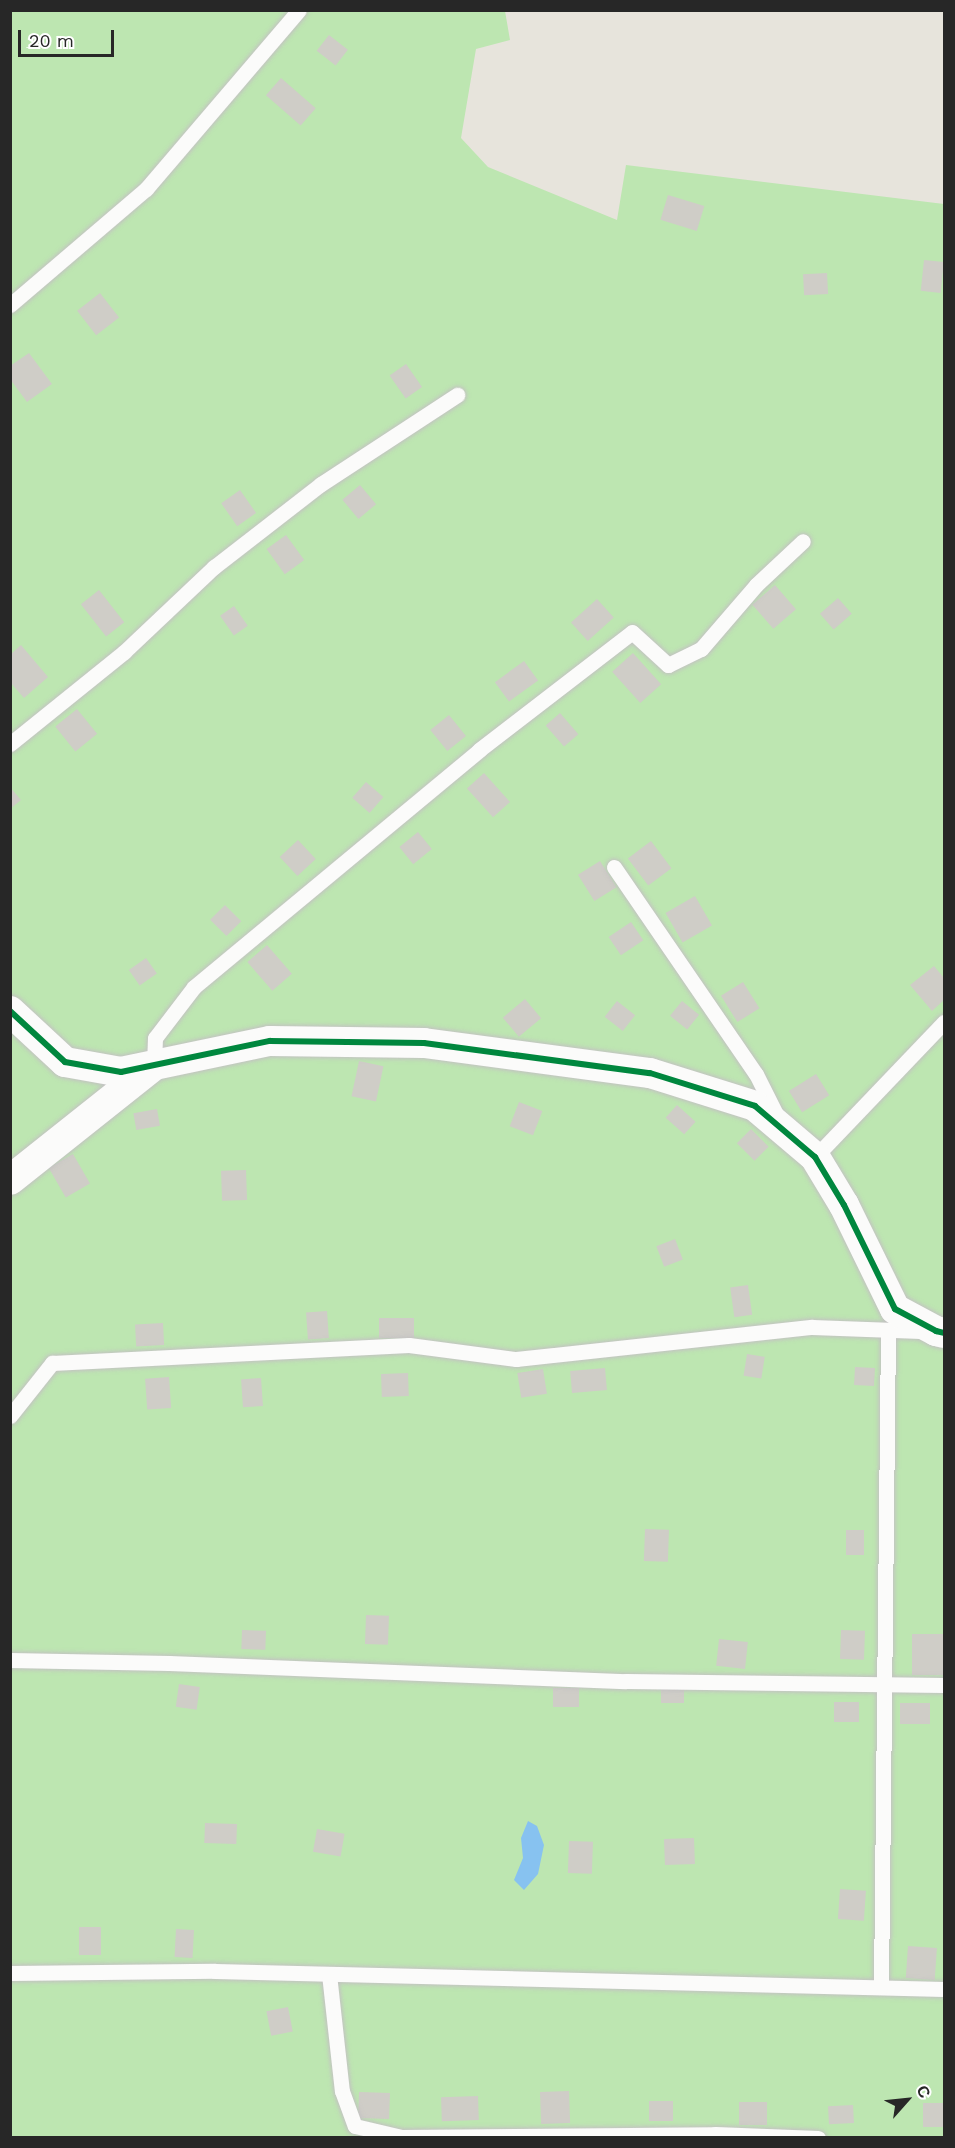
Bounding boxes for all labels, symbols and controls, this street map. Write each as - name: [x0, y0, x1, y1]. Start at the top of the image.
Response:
- scale bar: [21, 18, 117, 56]
- text: 20 m: [29, 30, 74, 51]
- north arrow: [877, 2070, 937, 2130]
- text: С: [912, 2082, 935, 2101]

